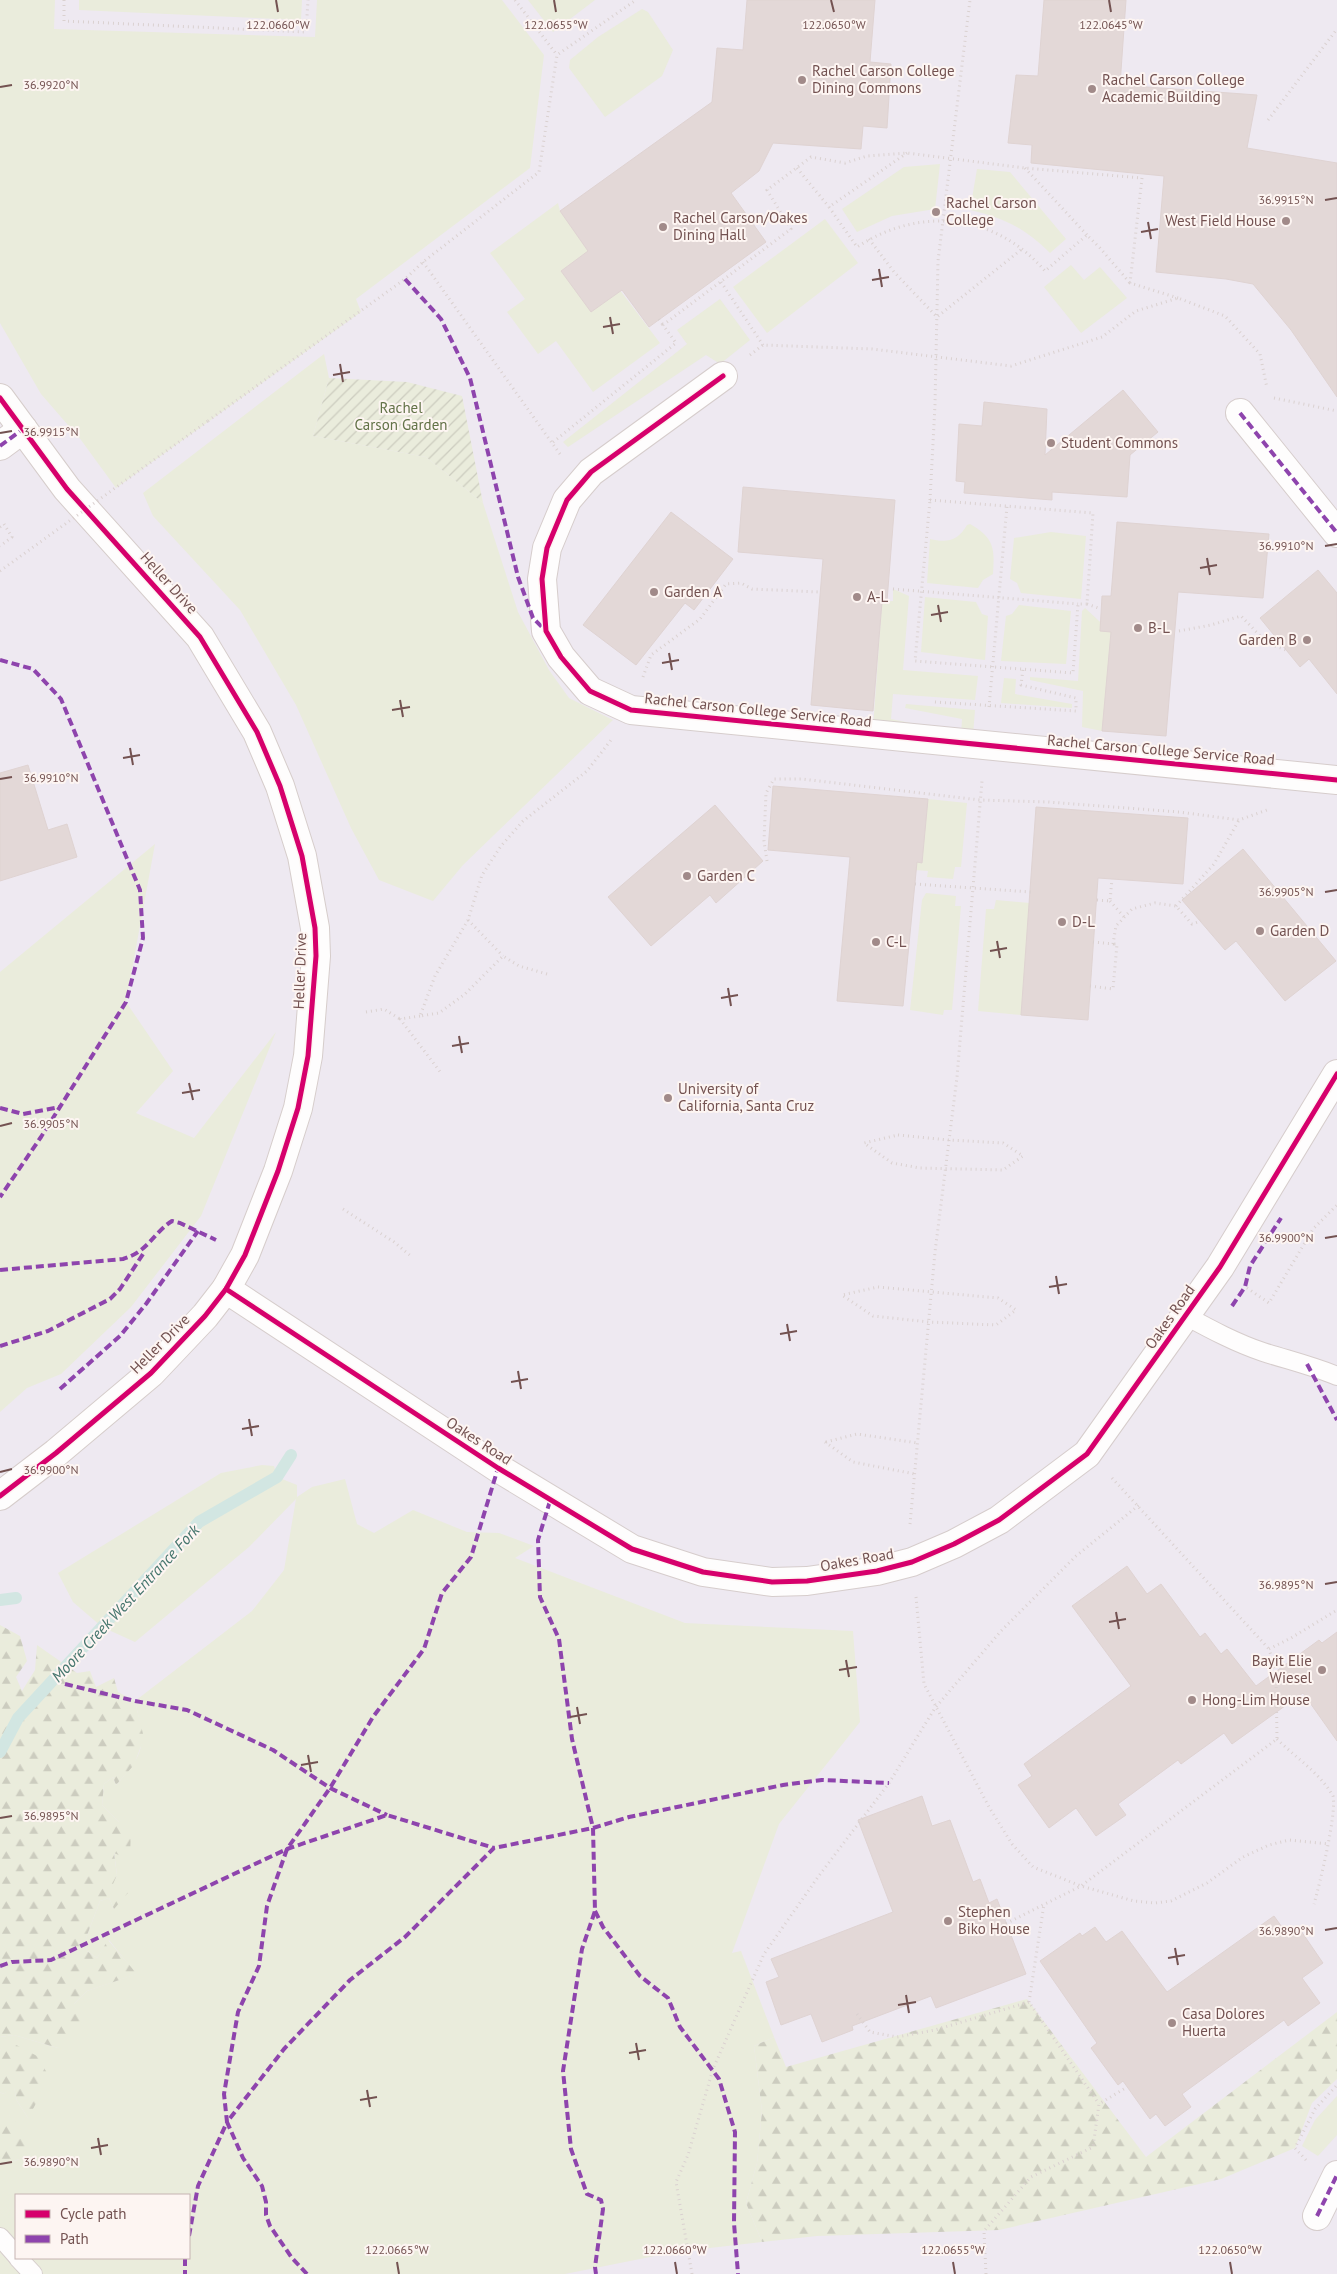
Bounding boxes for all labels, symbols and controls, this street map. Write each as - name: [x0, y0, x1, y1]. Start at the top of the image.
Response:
- text: 122.0660°W: [246, 17, 310, 32]
- text: 122.0655°W: [524, 17, 588, 32]
- text: 122.0650°W: [802, 17, 866, 32]
- text: 122.0645°W: [1079, 17, 1143, 32]
- place label: Rachel Carson College Dining Commons: [812, 61, 955, 97]
- place label: Rachel Carson College Academic Building: [1102, 70, 1245, 106]
- marker: Rachel Carson College Dining Commons: [796, 74, 808, 86]
- text: 36.9920°N: [24, 77, 78, 92]
- marker: Rachel Carson College Academic Building: [1086, 83, 1098, 95]
- text: 36.9915°N: [1259, 192, 1313, 207]
- place label: Rachel Carson College: [946, 193, 1037, 229]
- marker: Rachel Carson College: [930, 206, 942, 218]
- place label: Rachel Carson/Oakes Dining Hall: [673, 208, 808, 244]
- place label: West Field House: [1165, 211, 1276, 230]
- marker: West Field House: [1280, 215, 1292, 227]
- marker: Rachel Carson/Oakes Dining Hall: [657, 221, 669, 233]
- park label: Rachel Carson Garden: [354, 398, 448, 434]
- text: 36.9915°N: [24, 424, 78, 439]
- place label: Student Commons: [1061, 433, 1178, 452]
- marker: Student Commons: [1045, 437, 1057, 449]
- text: 36.9910°N: [1259, 538, 1313, 553]
- street label: Heller Drive: [137, 548, 202, 618]
- place label: Garden A: [664, 582, 722, 601]
- marker: Garden A: [648, 586, 660, 598]
- place label: A-L: [867, 587, 889, 606]
- marker: A-L: [851, 591, 863, 603]
- place label: B-L: [1148, 618, 1170, 637]
- marker: B-L: [1132, 622, 1144, 634]
- place label: Garden B: [1239, 630, 1297, 649]
- marker: Garden B: [1301, 634, 1313, 646]
- street label: Rachel Carson College Service Road: [644, 688, 873, 731]
- street label: Rachel Carson College Service Road: [1046, 730, 1276, 769]
- text: 36.9910°N: [24, 770, 78, 785]
- place label: Garden C: [697, 866, 755, 885]
- marker: Garden C: [681, 870, 693, 882]
- text: 36.9905°N: [1259, 884, 1313, 899]
- place label: D-L: [1072, 912, 1095, 931]
- marker: D-L: [1056, 916, 1068, 928]
- place label: Garden D: [1270, 921, 1329, 940]
- marker: Garden D: [1254, 925, 1266, 937]
- street label: Heller Drive: [289, 932, 310, 1010]
- place label: C-L: [886, 932, 907, 951]
- marker: C-L: [870, 936, 882, 948]
- place label: University of California, Santa Cruz: [678, 1079, 814, 1115]
- marker: University of California, Santa Cruz: [662, 1092, 674, 1104]
- text: 36.9905°N: [24, 1116, 78, 1131]
- text: 36.9900°N: [1259, 1230, 1313, 1245]
- street label: Oakes Road: [1140, 1281, 1199, 1353]
- street label: Heller Drive: [126, 1310, 194, 1378]
- street label: Oakes Road: [443, 1412, 516, 1469]
- text: 36.9900°N: [24, 1462, 78, 1477]
- water label: Moore Creek West Entrance Fork: [47, 1519, 204, 1686]
- street label: Oakes Road: [819, 1544, 895, 1575]
- text: 36.9895°N: [1259, 1577, 1313, 1592]
- place label: Bayit Elie Wiesel: [1252, 1651, 1313, 1687]
- marker: Bayit Elie Wiesel: [1316, 1664, 1328, 1676]
- place label: Hong-Lim House: [1202, 1690, 1310, 1709]
- marker: Hong-Lim House: [1186, 1694, 1198, 1706]
- text: 36.9895°N: [24, 1808, 78, 1823]
- place label: Stephen Biko House: [958, 1902, 1030, 1938]
- marker: Stephen Biko House: [942, 1915, 954, 1927]
- text: 36.9890°N: [1259, 1923, 1313, 1938]
- place label: Casa Dolores Huerta: [1182, 2004, 1265, 2040]
- marker: Casa Dolores Huerta: [1166, 2017, 1178, 2029]
- text: 36.9890°N: [24, 2154, 78, 2169]
- legend: [15, 2194, 190, 2259]
- text: Cycle path: [60, 2204, 126, 2223]
- text: Path: [60, 2229, 89, 2248]
- text: 122.0665°W: [365, 2242, 429, 2257]
- text: 122.0660°W: [643, 2242, 707, 2257]
- text: 122.0655°W: [921, 2242, 985, 2257]
- text: 122.0650°W: [1198, 2242, 1262, 2257]

